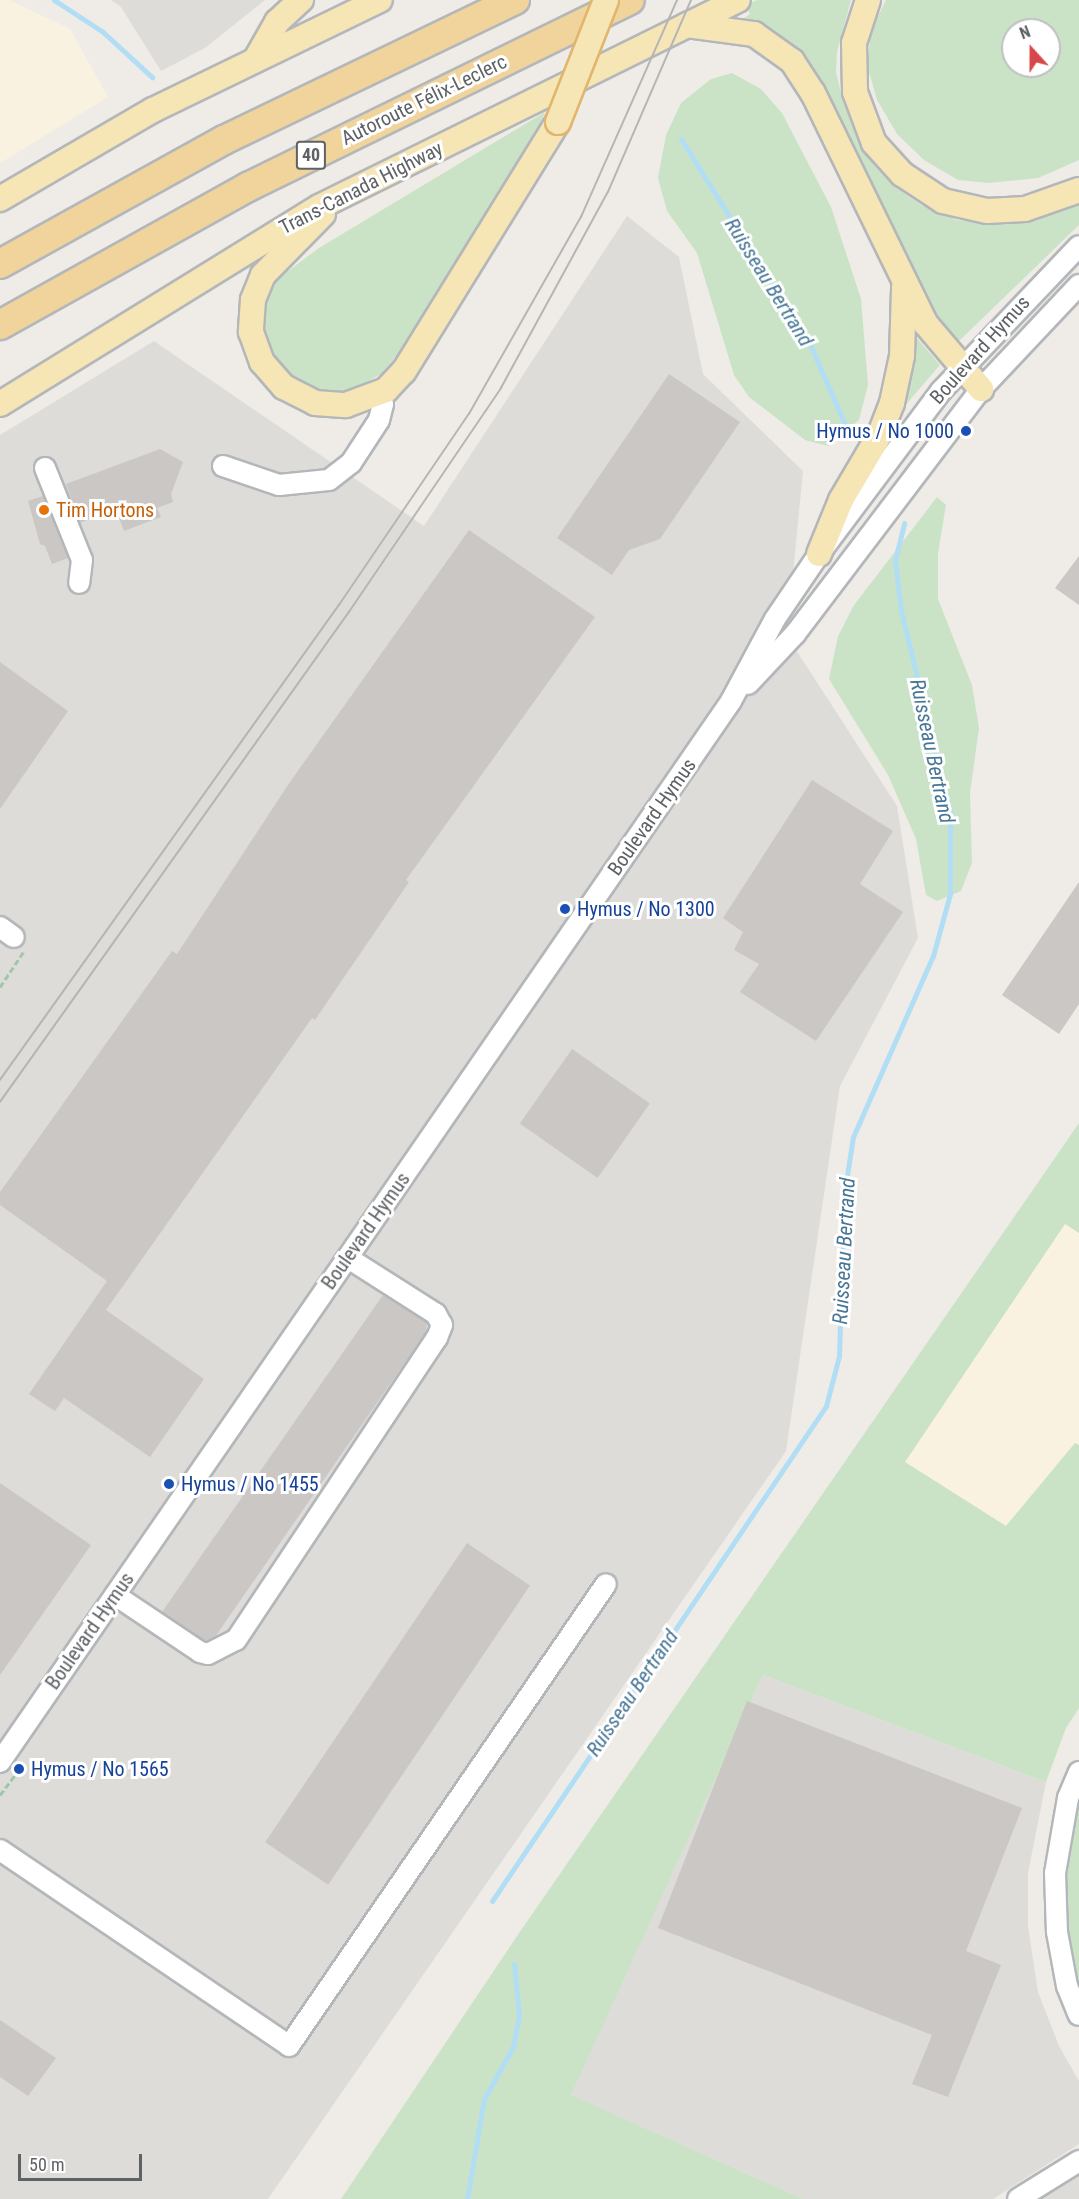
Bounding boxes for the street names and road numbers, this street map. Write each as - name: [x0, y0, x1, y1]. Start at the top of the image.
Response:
- street label: Autoroute Félix-Leclerc: [337, 49, 511, 151]
- street label: Trans-Canada Highway: [275, 136, 447, 240]
- road number: 40: [294, 140, 328, 170]
- street label: Boulevard Hymus: [925, 291, 1035, 409]
- street label: Boulevard Hymus: [603, 754, 701, 880]
- street label: Boulevard Hymus: [317, 1168, 415, 1294]
- street label: Boulevard Hymus: [41, 1568, 139, 1694]

